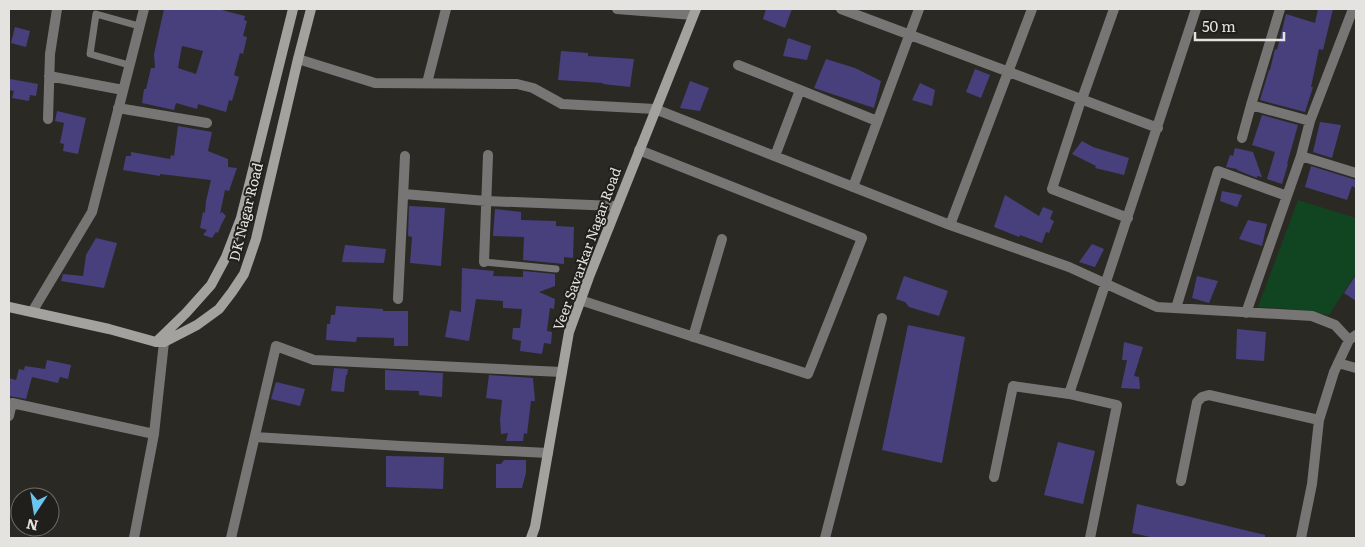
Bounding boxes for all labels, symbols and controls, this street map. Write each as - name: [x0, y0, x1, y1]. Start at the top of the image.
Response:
- scale bar: [1195, 10, 1284, 42]
- text: 50 m: [1202, 14, 1236, 37]
- street label: DK Nagar Road: [223, 160, 267, 263]
- street label: Veer Savarkar Nagar Road: [547, 164, 625, 333]
- north arrow: [10, 487, 60, 537]
- text: N: [24, 515, 40, 537]

